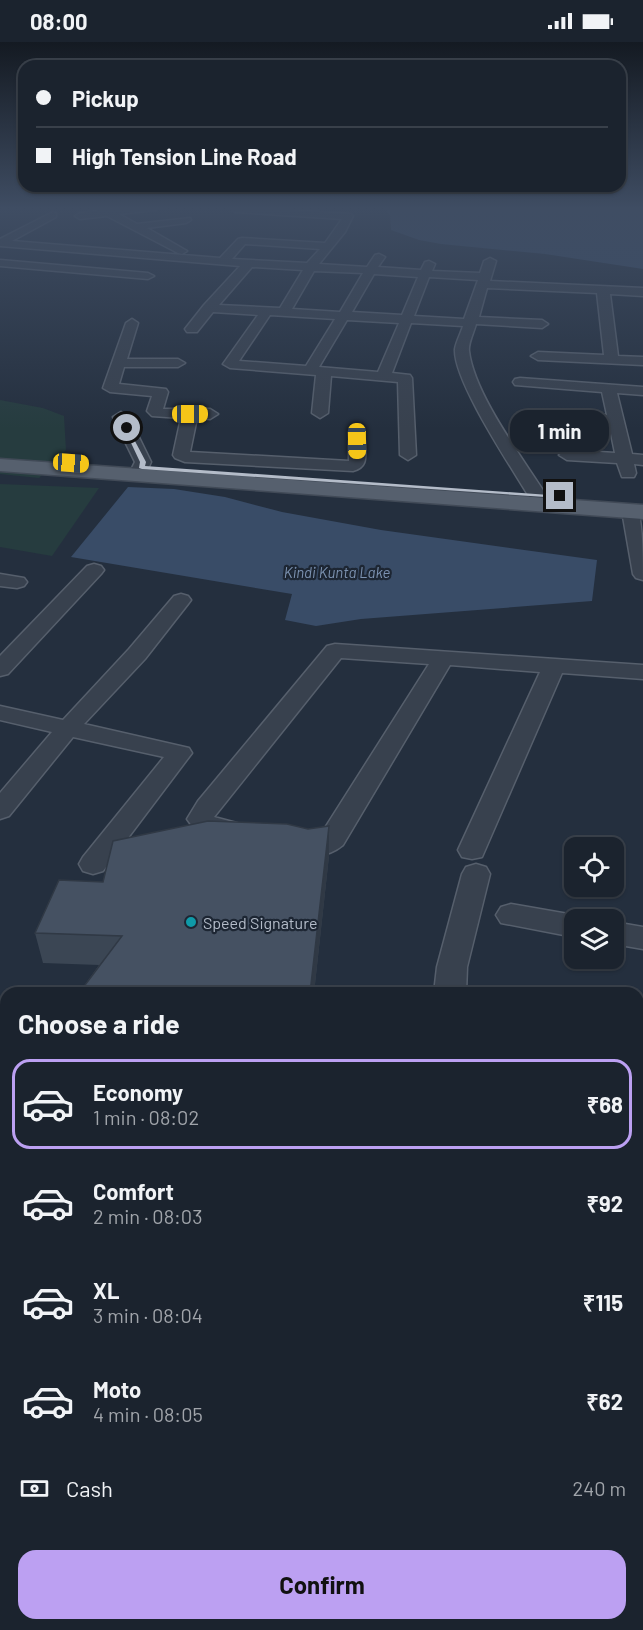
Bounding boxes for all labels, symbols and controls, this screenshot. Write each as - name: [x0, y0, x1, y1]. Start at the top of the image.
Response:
- text: 08:00: [30, 8, 88, 34]
- text: Pickup: [72, 85, 139, 111]
- text: High Tension Line Road: [72, 143, 297, 169]
- car: [172, 405, 208, 423]
- callout: 1 min: [510, 409, 610, 451]
- route start: [113, 414, 140, 441]
- text: 1 min: [538, 419, 581, 443]
- car: [348, 423, 366, 459]
- car: [52, 453, 90, 473]
- route end: [546, 482, 573, 509]
- water label: Kindi Kunta Lake: [284, 563, 390, 581]
- map controls: [564, 837, 624, 969]
- button: locate: [564, 837, 624, 897]
- button: layers: [564, 909, 624, 969]
- place label: Speed Signature: [203, 913, 317, 932]
- marker: Speed Signature: [184, 915, 198, 929]
- text: Choose a ride: [18, 1007, 180, 1039]
- icon: car: [21, 1077, 75, 1131]
- text: Economy: [93, 1079, 183, 1105]
- text: ₹68: [587, 1091, 623, 1117]
- text: 1 min · 08:02: [93, 1105, 199, 1129]
- icon: car: [21, 1176, 75, 1230]
- text: Comfort: [93, 1178, 174, 1204]
- text: ₹92: [586, 1190, 623, 1216]
- text: 2 min · 08:03: [93, 1204, 202, 1228]
- icon: car: [21, 1275, 75, 1329]
- text: XL: [93, 1277, 119, 1303]
- text: ₹115: [583, 1289, 623, 1315]
- text: 3 min · 08:04: [93, 1303, 203, 1327]
- icon: car: [21, 1374, 75, 1428]
- text: Moto: [93, 1376, 141, 1402]
- text: ₹62: [586, 1388, 623, 1414]
- text: 4 min · 08:05: [93, 1402, 203, 1426]
- icon: cash: [18, 1472, 51, 1505]
- text: Cash: [66, 1475, 113, 1501]
- text: 240 m: [572, 1476, 626, 1500]
- button: Confirm: [18, 1550, 626, 1619]

